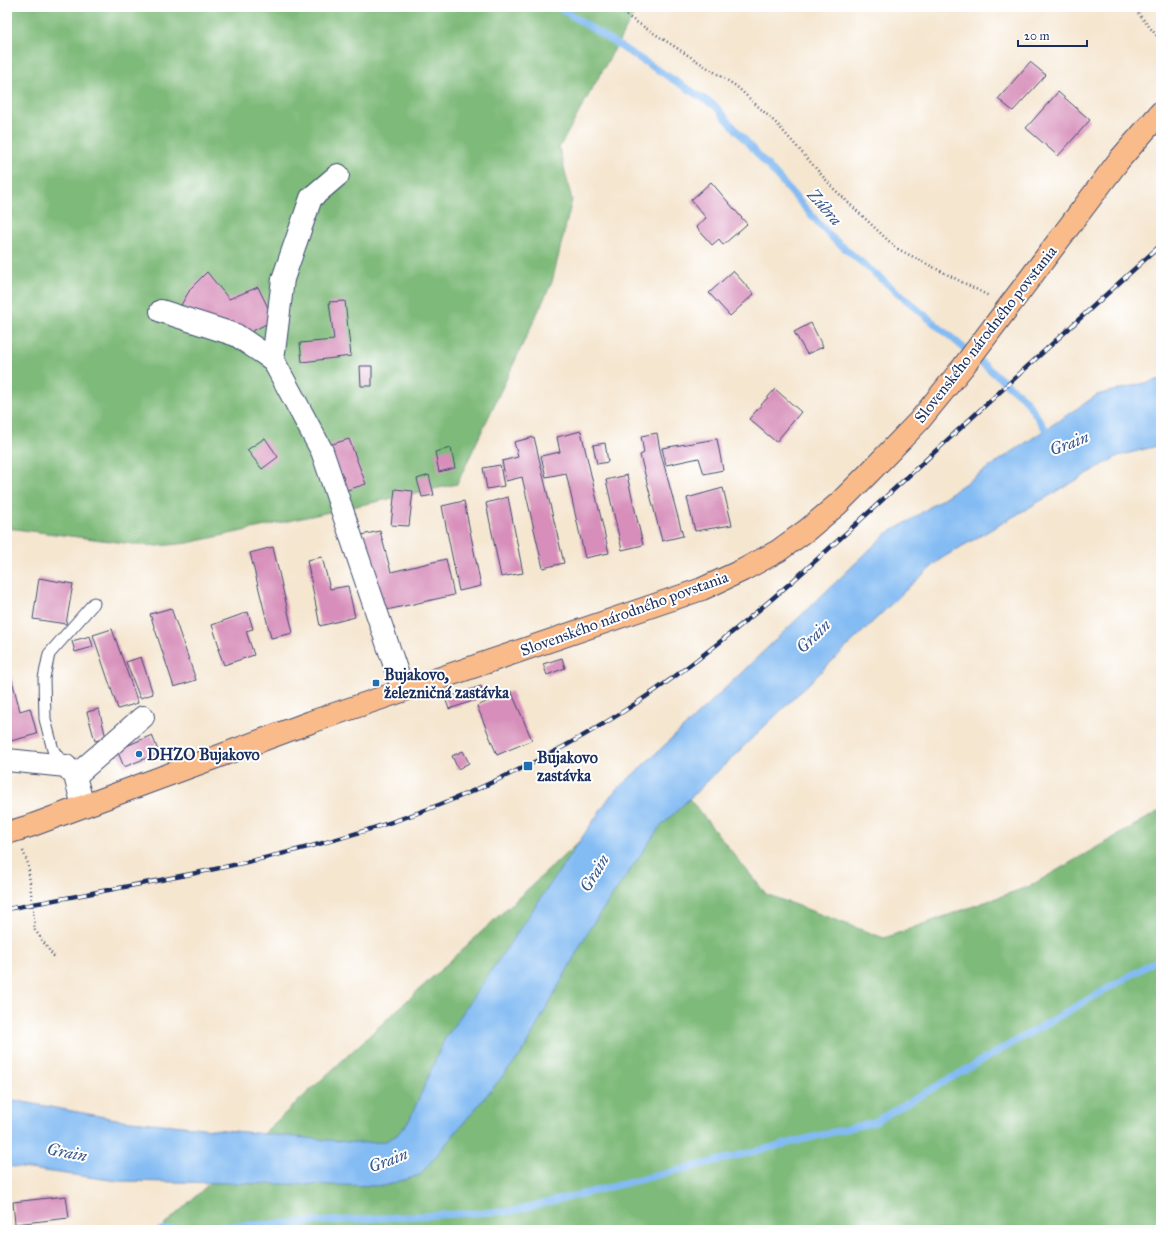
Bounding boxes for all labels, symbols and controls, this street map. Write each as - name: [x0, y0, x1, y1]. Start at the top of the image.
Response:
- scale bar: [1018, 22, 1087, 48]
- text: 20 m: [1024, 29, 1050, 43]
- water label: Zúbra: [802, 184, 847, 230]
- street label: Slovenského národného povstania: [910, 242, 1061, 427]
- water label: Grain: [1047, 426, 1092, 461]
- street label: Slovenského národného povstania: [518, 567, 731, 660]
- water label: Grain: [792, 615, 835, 658]
- place label: Bujakovo, železničná zastávka: [384, 665, 510, 702]
- marker: Bujakovo, železničná zastávka: [371, 678, 381, 688]
- place label: DHZO Bujakovo: [147, 745, 260, 765]
- place label: Bujakovo zastávka: [537, 748, 598, 785]
- marker: DHZO Bujakovo: [134, 749, 144, 759]
- marker: Bujakovo zastávka: [522, 760, 534, 772]
- water label: Grain: [575, 850, 614, 896]
- water label: Grain: [45, 1138, 89, 1167]
- water label: Grain: [366, 1143, 411, 1178]

